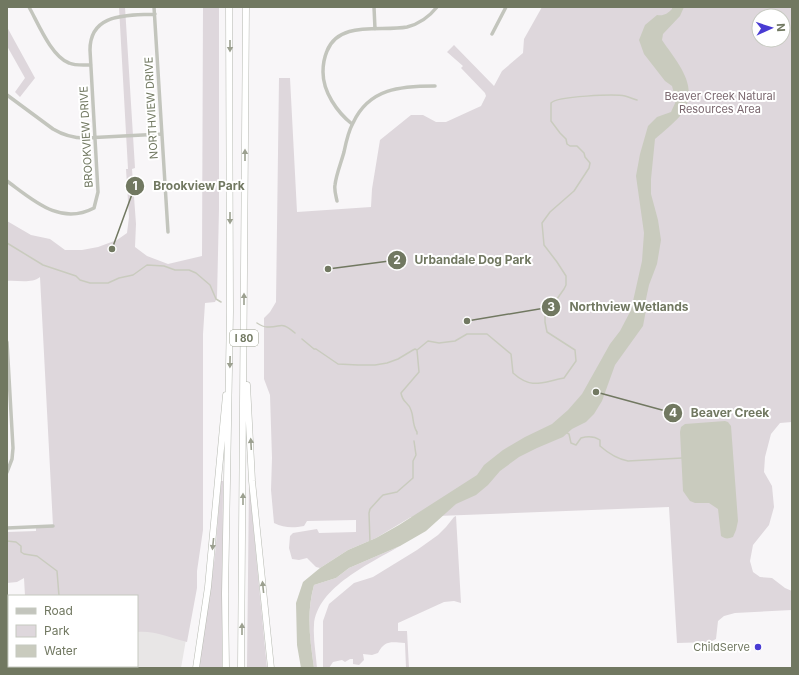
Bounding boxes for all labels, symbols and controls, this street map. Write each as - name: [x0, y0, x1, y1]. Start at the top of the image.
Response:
- north arrow: [751, 8, 791, 48]
- text: N: [774, 23, 788, 32]
- one-way arrow: [227, 40, 233, 53]
- street label: NORTHVIEW DRIVE: [141, 57, 161, 159]
- street label: BROOKVIEW DRIVE: [76, 86, 96, 188]
- park label: Beaver Creek Natural Resources Area: [665, 89, 775, 116]
- one-way arrow: [242, 148, 248, 161]
- callout: Brookview Park: [125, 174, 253, 198]
- text: 1: [132, 178, 138, 193]
- text: Brookview Park: [153, 178, 245, 193]
- one-way arrow: [227, 212, 233, 225]
- callout: Urbandale Dog Park: [387, 248, 540, 272]
- text: 2: [393, 252, 401, 267]
- text: Urbandale Dog Park: [415, 252, 531, 267]
- one-way arrow: [241, 292, 247, 305]
- callout: Northview Wetlands: [541, 295, 697, 319]
- text: 3: [547, 299, 555, 314]
- text: Northview Wetlands: [569, 299, 689, 314]
- road number: I 80: [230, 330, 258, 346]
- one-way arrow: [227, 356, 233, 369]
- callout: Beaver Creek: [663, 401, 777, 425]
- text: 4: [669, 405, 677, 420]
- text: Beaver Creek: [691, 405, 769, 420]
- one-way arrow: [247, 438, 254, 450]
- one-way arrow: [240, 492, 246, 505]
- one-way arrow: [209, 538, 216, 550]
- one-way arrow: [260, 581, 266, 593]
- legend: [8, 595, 138, 667]
- text: Road: [44, 603, 73, 618]
- one-way arrow: [239, 622, 245, 635]
- text: Park: [44, 623, 70, 638]
- place label: ChildServe: [693, 640, 750, 654]
- marker: ChildServe: [753, 642, 763, 652]
- text: Water: [44, 643, 78, 658]

